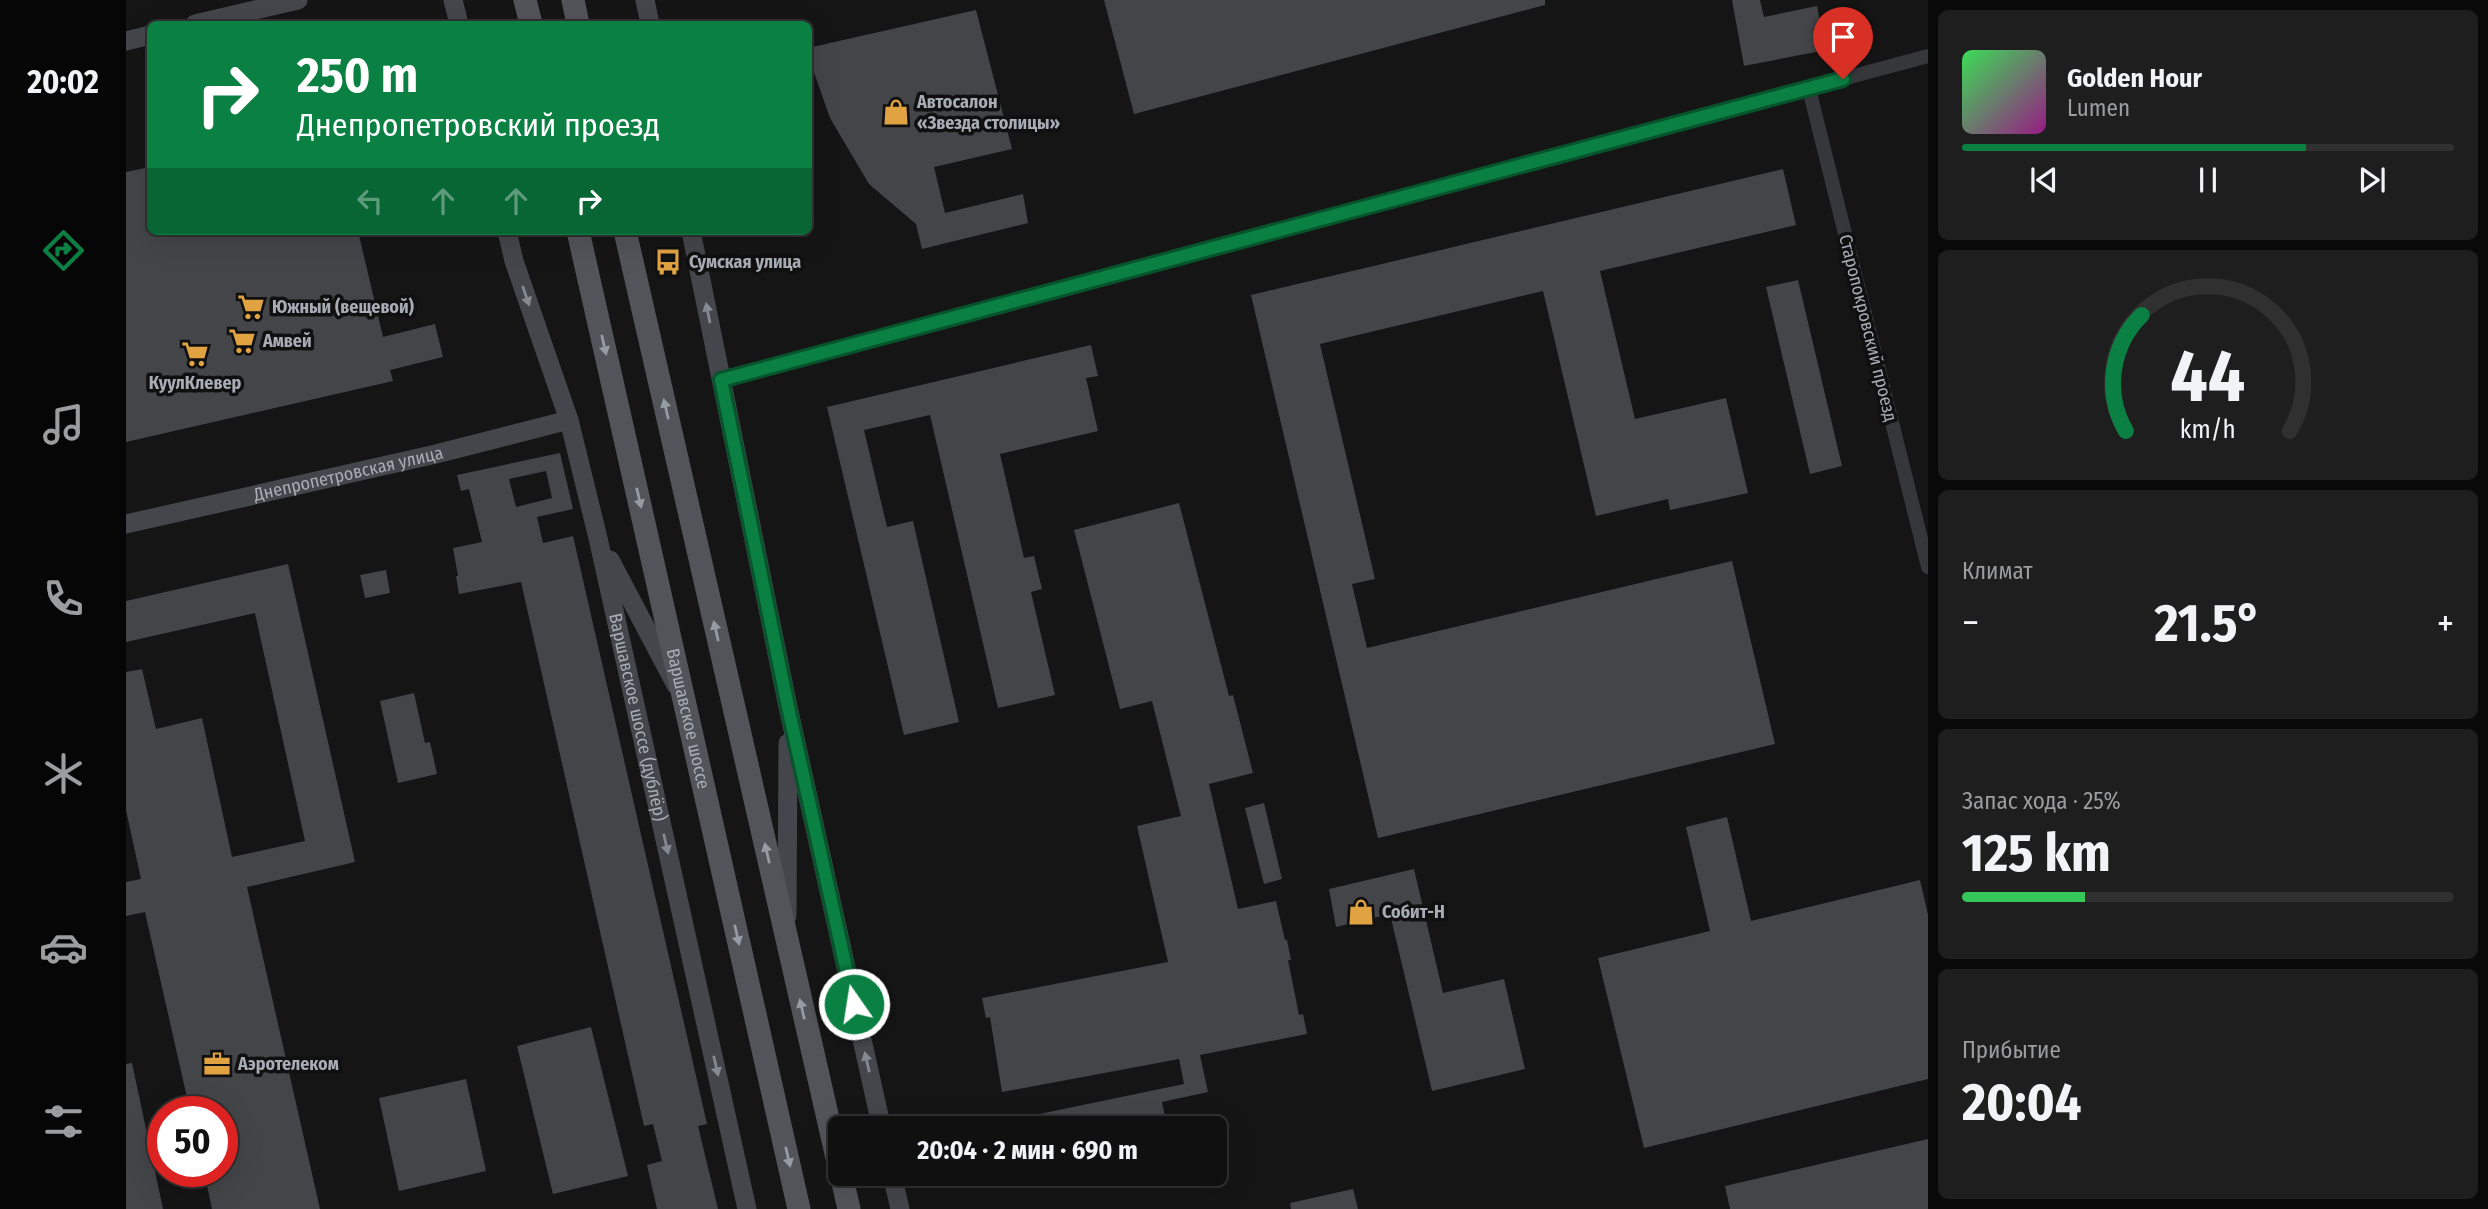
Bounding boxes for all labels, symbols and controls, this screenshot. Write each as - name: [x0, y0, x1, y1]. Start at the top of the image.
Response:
- pin: [1813, 7, 1873, 79]
- icon: arrive: [1824, 18, 1862, 56]
- text: 250 m: [297, 46, 418, 105]
- icon: right: [182, 49, 273, 140]
- text: 20:02: [27, 63, 99, 101]
- text: Golden Hour: [2067, 63, 2202, 94]
- place label: Автосалон «Звезда столицы»: [916, 91, 1060, 134]
- text: Lumen: [2067, 94, 2130, 122]
- shop icon: Автосалон «Звезда столицы»: [881, 97, 911, 127]
- text: Днепропетровский проезд: [297, 106, 660, 144]
- icon: previous: [2025, 161, 2063, 199]
- icon: pause: [2189, 161, 2227, 199]
- icon: next: [2353, 161, 2391, 199]
- icon: left: [351, 182, 389, 220]
- icon: ahead: [424, 182, 462, 220]
- icon: ahead: [497, 182, 535, 220]
- icon: right: [570, 182, 608, 220]
- icon: directions: [39, 226, 88, 275]
- street label: Старопокровский проезд: [1834, 232, 1902, 424]
- bus stop icon: Сумская улица: [653, 247, 683, 277]
- place label: Сумская улица: [689, 251, 801, 273]
- one-way arrow: [521, 286, 532, 307]
- supermarket icon: Южный (вещевой): [236, 292, 266, 322]
- place label: Южный (вещевой): [272, 296, 415, 318]
- one-way arrow: [702, 302, 713, 324]
- supermarket icon: Амвей: [227, 326, 257, 356]
- place label: Амвей: [262, 330, 312, 352]
- text: 44: [2171, 333, 2245, 420]
- one-way arrow: [599, 334, 610, 356]
- supermarket icon: КуулКлевер: [180, 339, 210, 369]
- place label: КуулКлевер: [149, 372, 242, 394]
- one-way arrow: [660, 398, 671, 420]
- icon: music: [39, 400, 88, 449]
- text: km/h: [2180, 414, 2236, 444]
- street label: Днепропетровская улица: [251, 442, 446, 506]
- one-way arrow: [633, 487, 644, 509]
- text: Климат: [1962, 557, 2033, 585]
- icon: phone: [39, 574, 88, 623]
- text: 21.5°: [2154, 592, 2261, 655]
- text: −: [1962, 600, 1979, 646]
- text: +: [2437, 600, 2454, 646]
- street label: Варшавское шоссе (дублёр): [604, 611, 672, 823]
- one-way arrow: [711, 620, 722, 642]
- street label: Варшавское шоссе: [662, 646, 715, 791]
- icon: climate: [39, 749, 88, 798]
- text: Запас хода · 25%: [1962, 787, 2121, 815]
- text: 125 km: [1962, 822, 2111, 885]
- one-way arrow: [661, 833, 672, 855]
- one-way arrow: [761, 842, 772, 864]
- shop icon: Собит-Н: [1346, 897, 1376, 927]
- place label: Собит-Н: [1382, 901, 1445, 923]
- icon: car: [39, 923, 88, 972]
- one-way arrow: [732, 924, 743, 946]
- position arrow: [817, 967, 891, 1041]
- one-way arrow: [797, 998, 808, 1020]
- text: Прибытие: [1962, 1036, 2061, 1064]
- office icon: Аэротелеком: [202, 1049, 232, 1079]
- one-way arrow: [861, 1051, 872, 1073]
- place label: Аэротелеком: [237, 1053, 339, 1075]
- one-way arrow: [710, 1055, 721, 1077]
- text: 20:04: [1962, 1071, 2082, 1134]
- speed limit sign: 50: [147, 1096, 238, 1187]
- icon: filters: [39, 1097, 88, 1146]
- text: 20:04 · 2 мин · 690 m: [917, 1135, 1138, 1166]
- one-way arrow: [782, 1146, 793, 1168]

